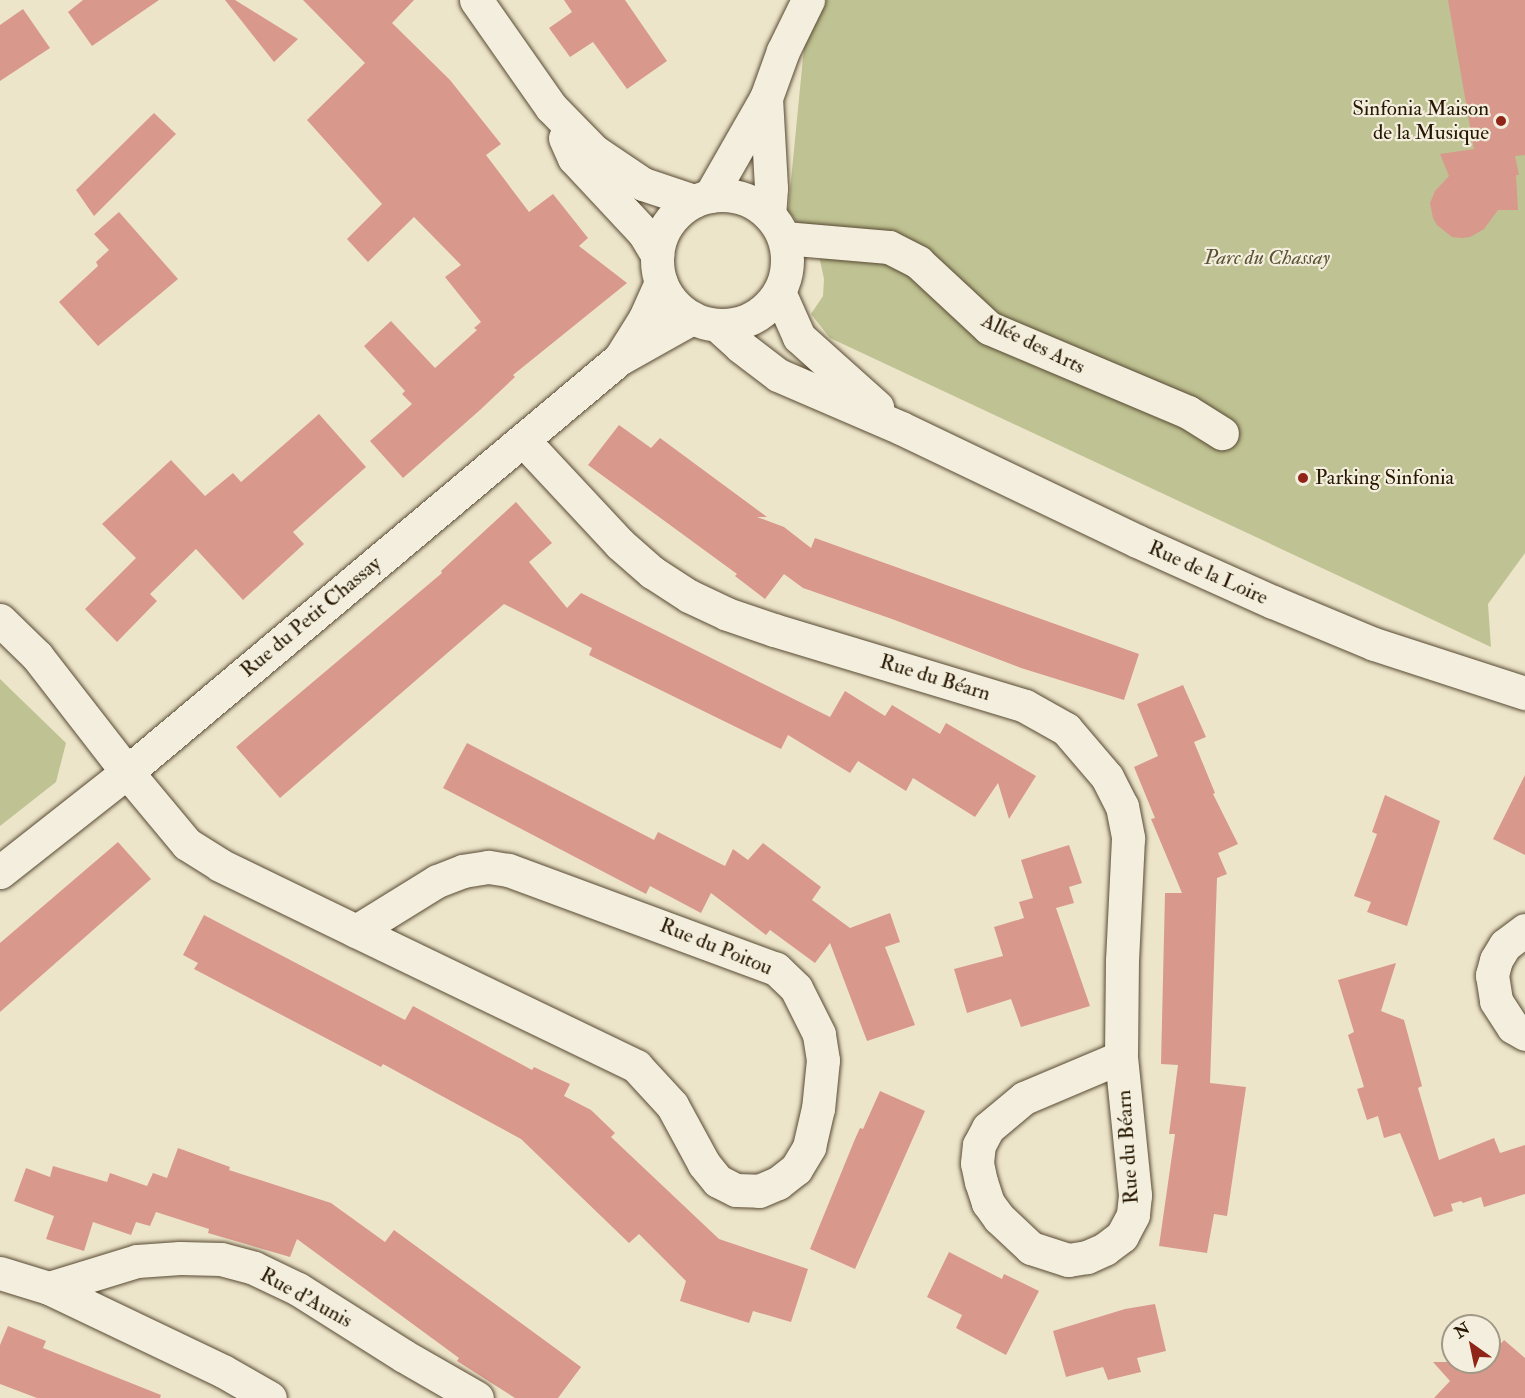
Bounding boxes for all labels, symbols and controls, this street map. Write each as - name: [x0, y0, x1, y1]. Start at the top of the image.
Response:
- place label: Sinfonia Maison de la Musique: [1352, 96, 1489, 146]
- marker: Sinfonia Maison de la Musique: [1494, 114, 1508, 128]
- park label: Parc du Chassay: [1204, 245, 1330, 271]
- street label: Allée des Arts: [977, 308, 1089, 380]
- place label: Parking Sinfonia: [1315, 465, 1454, 491]
- marker: Parking Sinfonia: [1296, 471, 1310, 485]
- street label: Rue de la Loire: [1144, 535, 1272, 611]
- street label: Rue du Petit Chassay: [236, 551, 386, 683]
- street label: Rue du Béarn: [877, 649, 993, 707]
- street label: Rue du Poitou: [656, 913, 776, 981]
- street label: Rue du Béarn: [1111, 1089, 1145, 1205]
- street label: Rue d'Aunis: [255, 1262, 357, 1334]
- north arrow: [1441, 1314, 1501, 1374]
- text: N: [1451, 1318, 1474, 1343]

